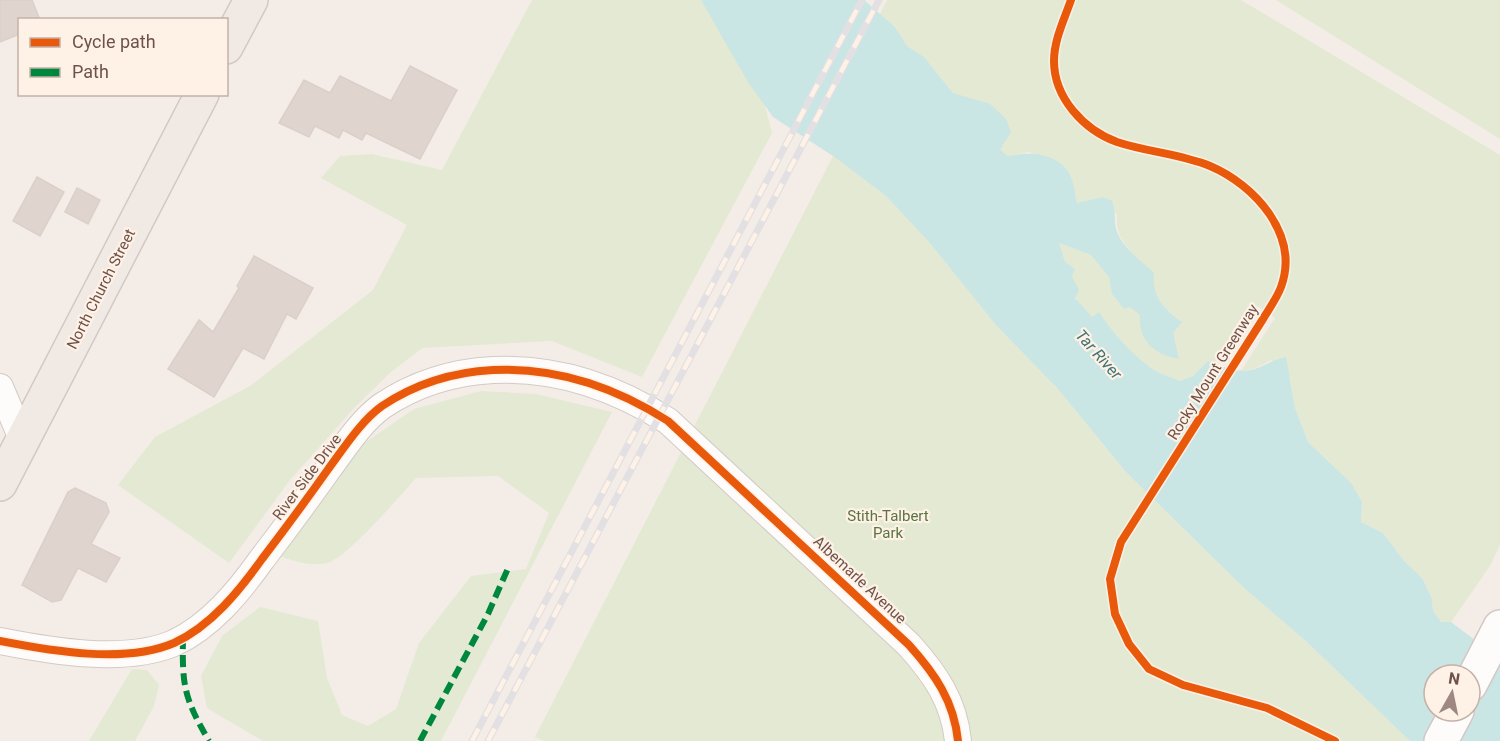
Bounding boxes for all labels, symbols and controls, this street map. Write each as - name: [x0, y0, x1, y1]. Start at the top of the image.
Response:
- legend: [18, 18, 228, 96]
- text: Cycle path: [72, 31, 156, 52]
- text: Path: [72, 61, 109, 82]
- street label: North Church Street: [63, 226, 139, 352]
- street label: Rocky Mount Greenway: [1164, 301, 1262, 443]
- water label: Tar River: [1071, 326, 1126, 384]
- street label: River Side Drive: [269, 430, 345, 524]
- park label: Stith-Talbert Park: [847, 507, 929, 542]
- street label: Albemarle Avenue: [810, 532, 910, 628]
- north arrow: [1422, 663, 1482, 723]
- text: N: [1447, 668, 1461, 689]

